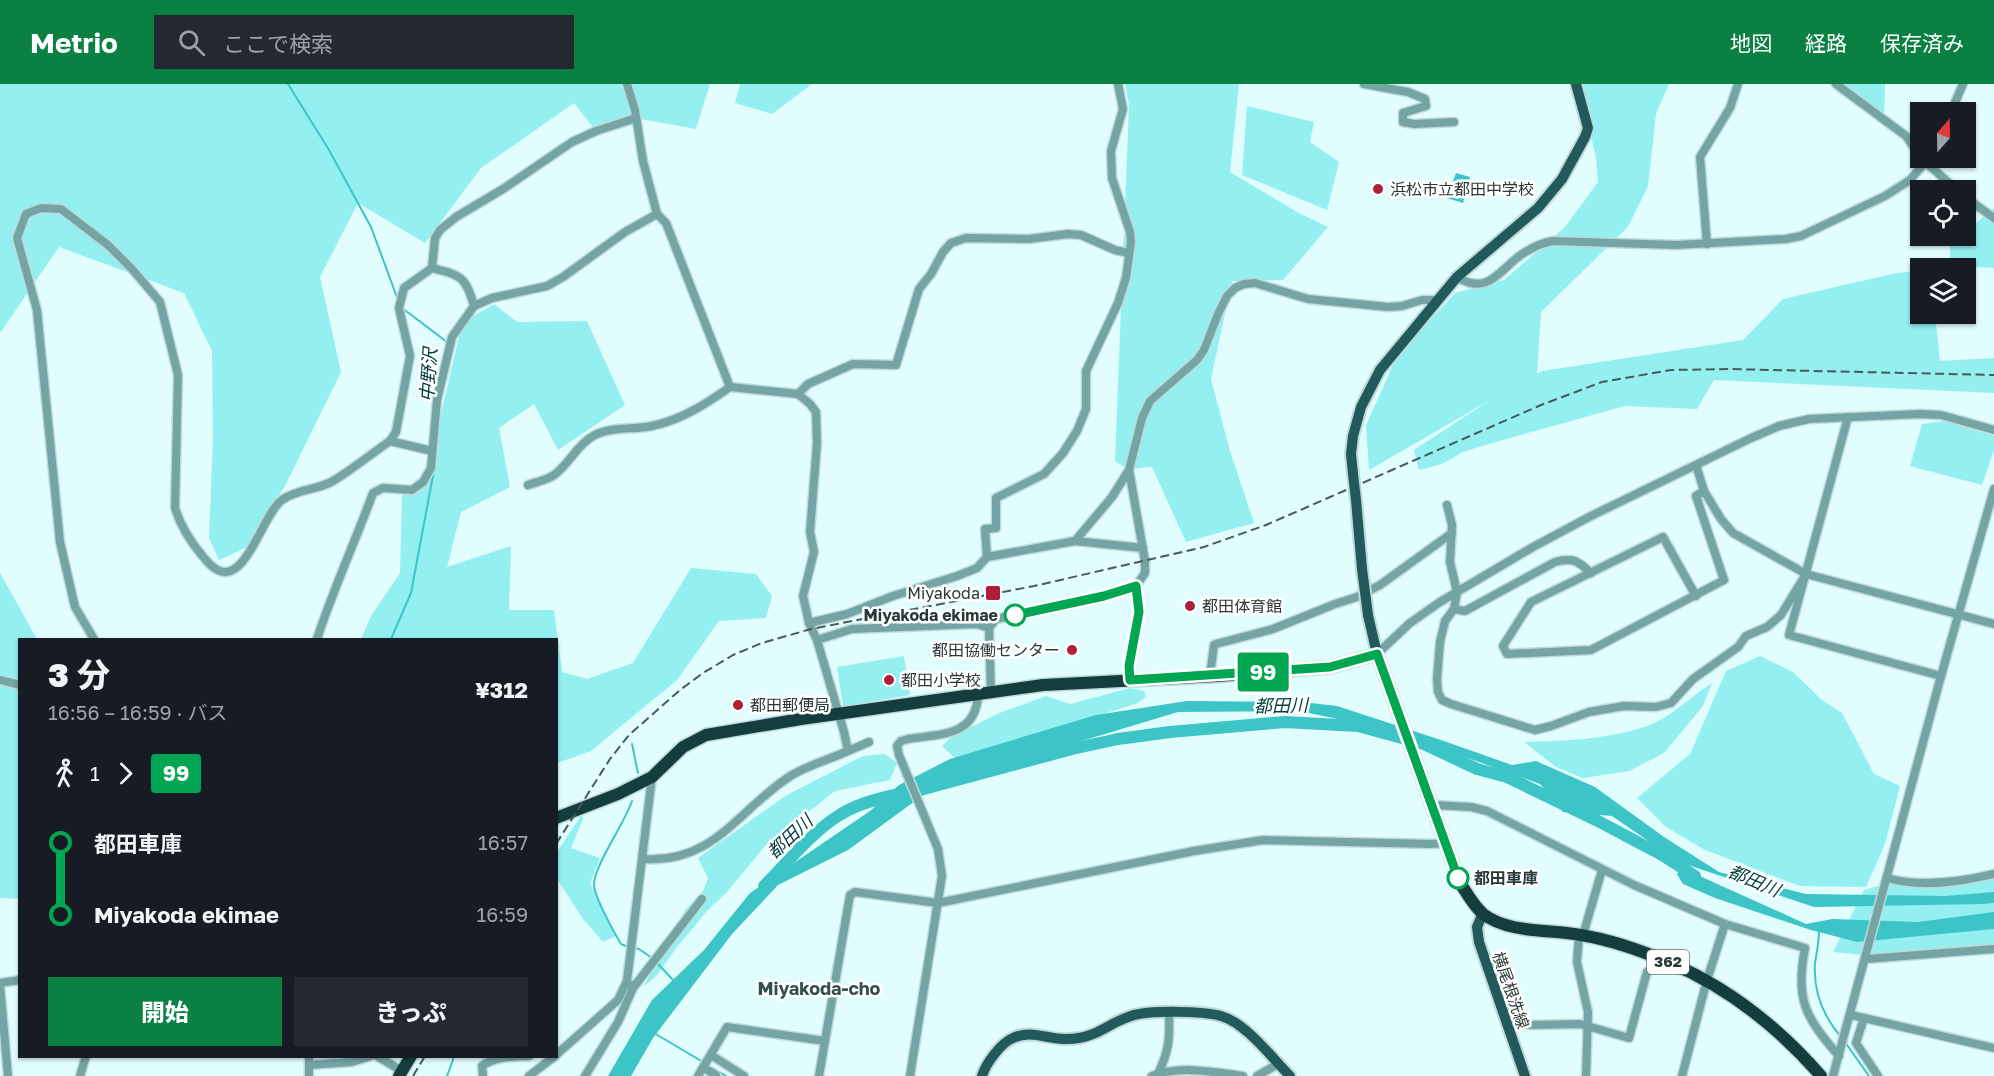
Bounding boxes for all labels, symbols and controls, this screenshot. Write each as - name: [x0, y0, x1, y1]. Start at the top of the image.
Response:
- search box: [154, 15, 574, 69]
- text: Metrio: [30, 26, 118, 59]
- icon: search: [175, 26, 208, 59]
- text: ここで検索: [223, 30, 333, 57]
- text: 地図: [1730, 30, 1772, 56]
- text: 経路: [1805, 30, 1847, 56]
- text: 保存済み: [1880, 30, 1964, 56]
- north arrow: [1910, 102, 1976, 168]
- map controls: [1910, 102, 1976, 324]
- place label: 浜松市立都田中学校: [1390, 179, 1534, 199]
- button: locate: [1910, 180, 1976, 246]
- marker: 浜松市立都田中学校: [1371, 182, 1385, 196]
- button: layers: [1910, 258, 1976, 324]
- water label: 中野沢: [415, 345, 441, 403]
- place label: Miyakoda: [907, 583, 980, 603]
- marker: Miyakoda: [984, 584, 1002, 602]
- place label: 都田体育館: [1202, 596, 1282, 616]
- marker: 都田体育館: [1183, 599, 1197, 613]
- marker: Miyakoda ekimae: [1004, 604, 1026, 626]
- place label: Miyakoda ekimae: [864, 605, 998, 625]
- place label: 都田協働センター: [932, 640, 1060, 660]
- marker: 都田協働センター: [1065, 643, 1079, 657]
- line badge: 99: [1236, 652, 1290, 692]
- text: 3 分: [48, 655, 110, 694]
- text: 99: [1250, 659, 1276, 685]
- place label: 都田小学校: [901, 670, 981, 690]
- marker: 都田小学校: [882, 673, 896, 687]
- text: ¥312: [475, 676, 528, 703]
- water label: 都田川: [1254, 693, 1310, 716]
- place label: 都田郵便局: [750, 695, 830, 715]
- marker: 都田郵便局: [731, 698, 745, 712]
- text: 16:56 – 16:59 · バス: [48, 700, 228, 724]
- icon: walk: [48, 757, 81, 790]
- icon: forward: [109, 757, 142, 790]
- text: 99: [163, 760, 189, 786]
- text: 1: [90, 761, 100, 785]
- water label: 都田川: [762, 808, 818, 863]
- text: 都田車庫: [94, 830, 182, 857]
- text: 16:57: [478, 830, 528, 854]
- water label: 都田川: [1725, 859, 1785, 902]
- marker: 都田車庫: [1447, 867, 1469, 889]
- place label: 都田車庫: [1474, 868, 1538, 888]
- text: Miyakoda ekimae: [94, 901, 279, 928]
- text: 16:59: [477, 902, 528, 926]
- street label: 横尾根洗線: [1489, 949, 1533, 1031]
- road number: 362: [1647, 950, 1689, 974]
- button: 開始: [48, 977, 282, 1046]
- button: きっぷ: [294, 977, 528, 1046]
- district label: Miyakoda-cho: [758, 977, 881, 999]

